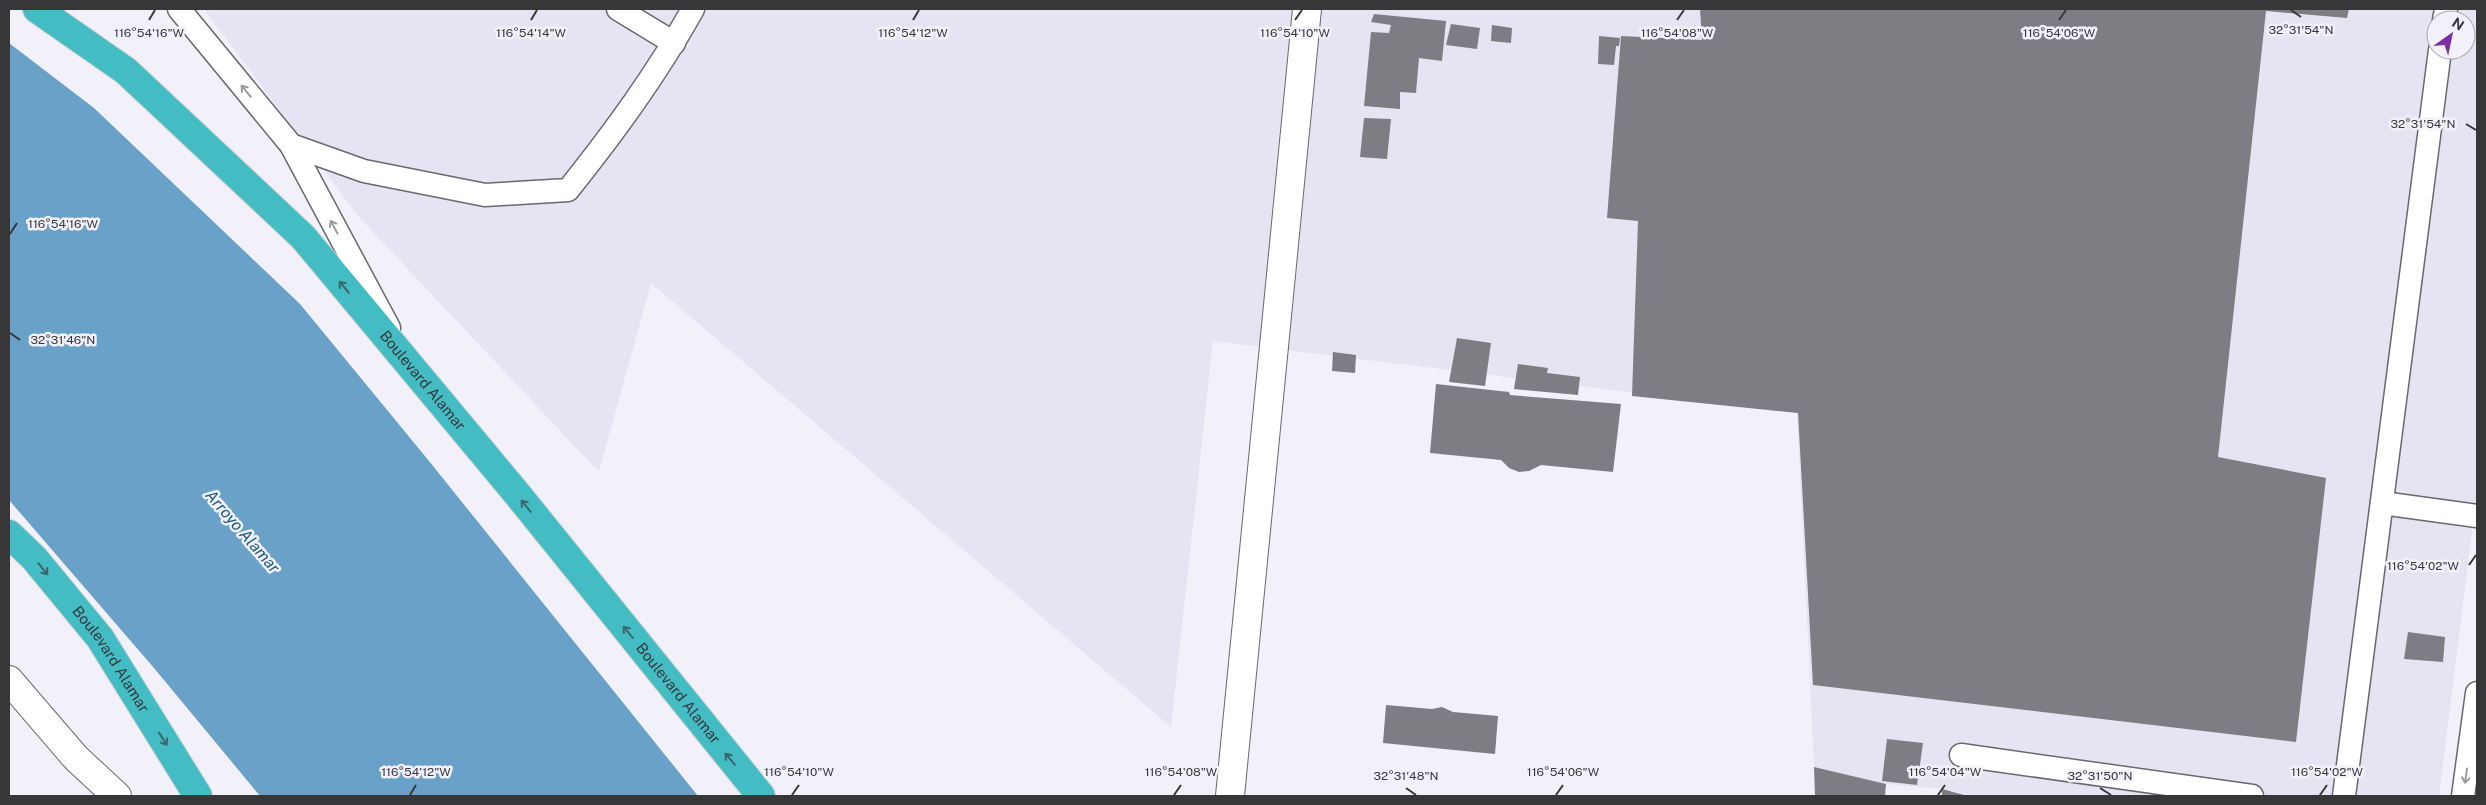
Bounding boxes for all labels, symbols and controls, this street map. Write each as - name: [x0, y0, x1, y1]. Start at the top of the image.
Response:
- north arrow: [2426, 10, 2476, 60]
- text: N: [2449, 14, 2467, 34]
- text: 32°31'54"N: [2268, 23, 2334, 37]
- text: 116°54'16"W: [114, 26, 185, 40]
- text: 116°54'14"W: [496, 26, 567, 40]
- text: 116°54'12"W: [878, 26, 948, 40]
- text: 116°54'10"W: [1260, 26, 1330, 40]
- text: 116°54'08"W: [1641, 26, 1714, 40]
- text: 116°54'06"W: [2023, 26, 2096, 40]
- one-way arrow: [241, 85, 252, 98]
- text: 32°31'54"N: [2390, 117, 2456, 131]
- text: 116°54'16"W: [28, 217, 99, 231]
- one-way arrow: [329, 219, 339, 234]
- one-way arrow: [339, 280, 350, 293]
- street label: Boulevard Alamar: [377, 327, 469, 434]
- text: 32°31'46"N: [31, 333, 95, 347]
- water label: Arroyo Alamar: [201, 486, 284, 577]
- one-way arrow: [521, 499, 532, 512]
- text: 116°54'02"W: [2387, 559, 2460, 573]
- one-way arrow: [37, 562, 48, 575]
- street label: Boulevard Alamar: [69, 602, 153, 715]
- one-way arrow: [623, 626, 634, 639]
- street label: Boulevard Alamar: [633, 639, 724, 747]
- one-way arrow: [158, 732, 168, 746]
- one-way arrow: [725, 753, 736, 766]
- text: 116°54'12"W: [381, 765, 451, 779]
- text: 116°54'10"W: [764, 765, 834, 779]
- text: 116°54'08"W: [1145, 765, 1218, 779]
- text: 116°54'06"W: [1527, 765, 1600, 779]
- text: 116°54'04"W: [1909, 765, 1982, 779]
- text: 116°54'02"W: [2291, 765, 2364, 779]
- one-way arrow: [2461, 767, 2471, 783]
- text: 32°31'48"N: [1373, 769, 1439, 783]
- text: 32°31'50"N: [2068, 769, 2132, 783]

